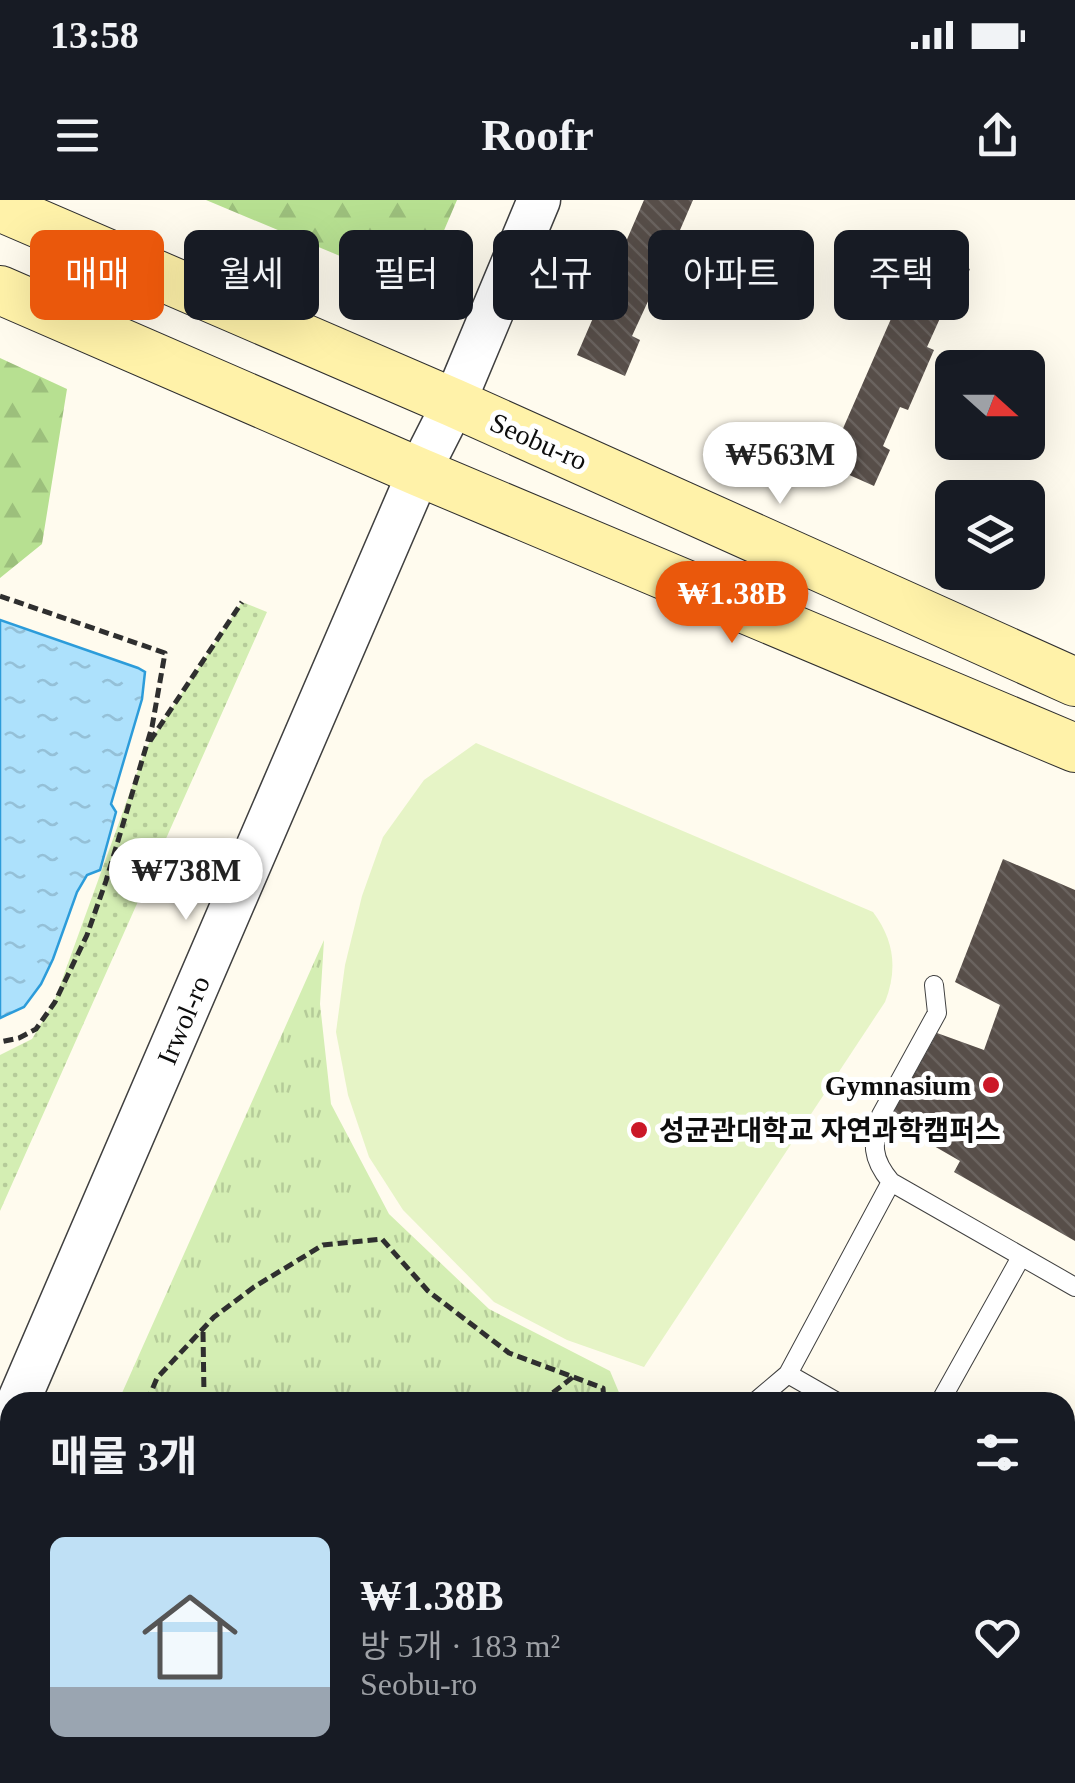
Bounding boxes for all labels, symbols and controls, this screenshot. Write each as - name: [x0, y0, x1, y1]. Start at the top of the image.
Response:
- text: 13:58: [50, 14, 139, 56]
- icon: menu: [50, 108, 105, 163]
- icon: share: [970, 108, 1025, 163]
- text: Roofr: [481, 110, 594, 160]
- chip: 매매: [30, 230, 164, 320]
- chip: 월세: [184, 230, 319, 320]
- chip: 필터: [339, 230, 473, 320]
- chip: 신규: [493, 230, 628, 320]
- chip: 아파트: [648, 230, 814, 320]
- chip: 주택: [834, 230, 969, 320]
- north arrow: [935, 350, 1045, 460]
- map controls: [935, 350, 1045, 590]
- street label: Seobu-ro: [486, 406, 592, 476]
- pin: ₩563M: [710, 422, 850, 507]
- text: ₩563M: [725, 436, 835, 472]
- button: layers: [935, 480, 1045, 590]
- pin: ₩1.38B: [651, 561, 813, 646]
- text: ₩1.38B: [677, 575, 787, 611]
- pin: ₩738M: [116, 838, 256, 923]
- text: ₩738M: [131, 852, 241, 888]
- street label: Irwol-ro: [151, 971, 216, 1069]
- place label: Gymnasium: [825, 1070, 971, 1101]
- marker: Gymnasium: [980, 1074, 1002, 1096]
- place label: 성균관대학교 자연과학캠퍼스: [659, 1115, 1001, 1146]
- marker: 성균관대학교 자연과학캠퍼스: [628, 1119, 650, 1141]
- icon: filters: [970, 1425, 1025, 1480]
- text: 매물 3개: [50, 1434, 197, 1480]
- text: ₩1.38B: [360, 1573, 504, 1619]
- icon: home: [130, 1577, 250, 1697]
- icon: heart: [970, 1610, 1025, 1665]
- text: 방 5개 · 183 m²: [360, 1628, 560, 1664]
- text: Seobu-ro: [360, 1666, 477, 1702]

